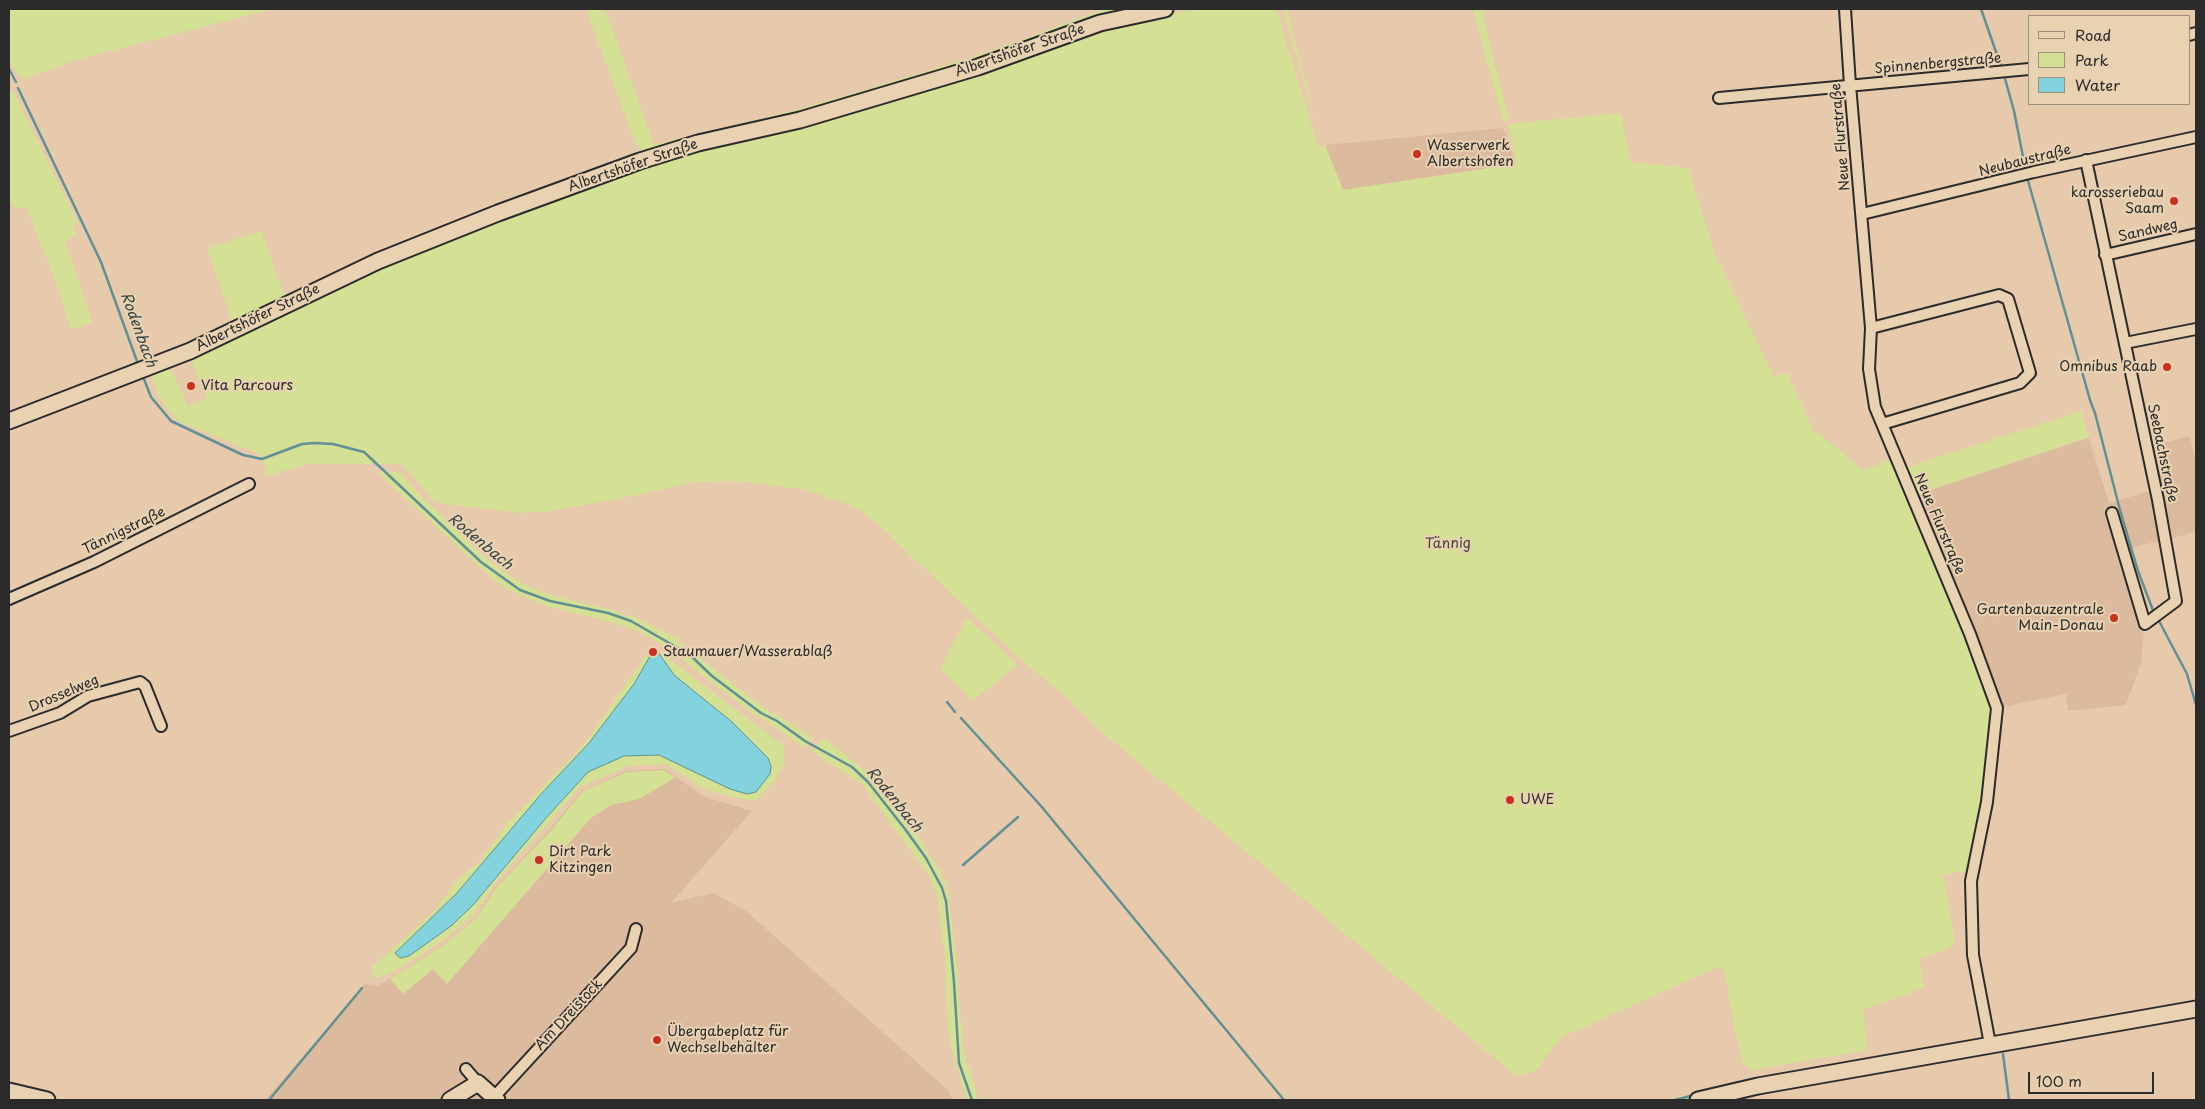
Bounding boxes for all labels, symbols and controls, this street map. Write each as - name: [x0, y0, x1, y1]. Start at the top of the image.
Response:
- legend: [2028, 15, 2190, 105]
- street label: Albertshöfer Straße: [953, 21, 1087, 81]
- text: Road: [2075, 23, 2111, 46]
- text: Park: [2075, 48, 2109, 71]
- street label: Spinnenbergstraße: [1874, 50, 2002, 78]
- text: Water: [2075, 73, 2120, 96]
- street label: Neue Flurstraße: [1828, 82, 1854, 192]
- street label: Albertshöfer Straße: [566, 136, 700, 196]
- place label: Wasserwerk Albertshofen: [1427, 138, 1514, 170]
- street label: Neubaustraße: [1977, 141, 2073, 181]
- marker: Wasserwerk Albertshofen: [1411, 148, 1423, 160]
- place label: karosseriebau Saam: [2071, 185, 2164, 218]
- marker: karosseriebau Saam: [2168, 195, 2180, 207]
- street label: Sandweg: [2117, 216, 2179, 246]
- street label: Albertshöfer Straße: [193, 281, 323, 355]
- water label: Rodenbach: [116, 290, 160, 370]
- place label: Omnibus Raab: [2059, 359, 2157, 375]
- marker: Omnibus Raab: [2161, 361, 2173, 373]
- place label: Vita Parcours: [201, 378, 293, 394]
- marker: Vita Parcours: [185, 380, 197, 392]
- street label: Seebachstraße: [2143, 402, 2181, 504]
- street label: Neue Flurstraße: [1910, 471, 1968, 577]
- street label: Tännigstraße: [80, 504, 168, 558]
- water label: Rodenbach: [444, 510, 516, 574]
- park label: Tännig: [1425, 536, 1471, 552]
- place label: Gartenbauzentrale Main-Donau: [1977, 602, 2104, 634]
- marker: Gartenbauzentrale Main-Donau: [2108, 612, 2120, 624]
- place label: Staumauer/Wasserablaß: [663, 644, 833, 660]
- marker: Staumauer/Wasserablaß: [647, 646, 659, 658]
- street label: Drosselweg: [27, 672, 101, 716]
- water label: Rodenbach: [862, 764, 926, 836]
- place label: UWE: [1520, 792, 1554, 808]
- marker: UWE: [1504, 794, 1516, 806]
- place label: Dirt Park Kitzingen: [549, 844, 612, 876]
- marker: Dirt Park Kitzingen: [533, 854, 545, 866]
- street label: Am Dreistock: [532, 976, 606, 1054]
- place label: Übergabeplatz für Wechselbehälter: [667, 1024, 789, 1056]
- marker: Übergabeplatz für Wechselbehälter: [651, 1034, 663, 1046]
- scale bar: [2030, 1062, 2156, 1094]
- text: 100 m: [2036, 1069, 2082, 1092]

